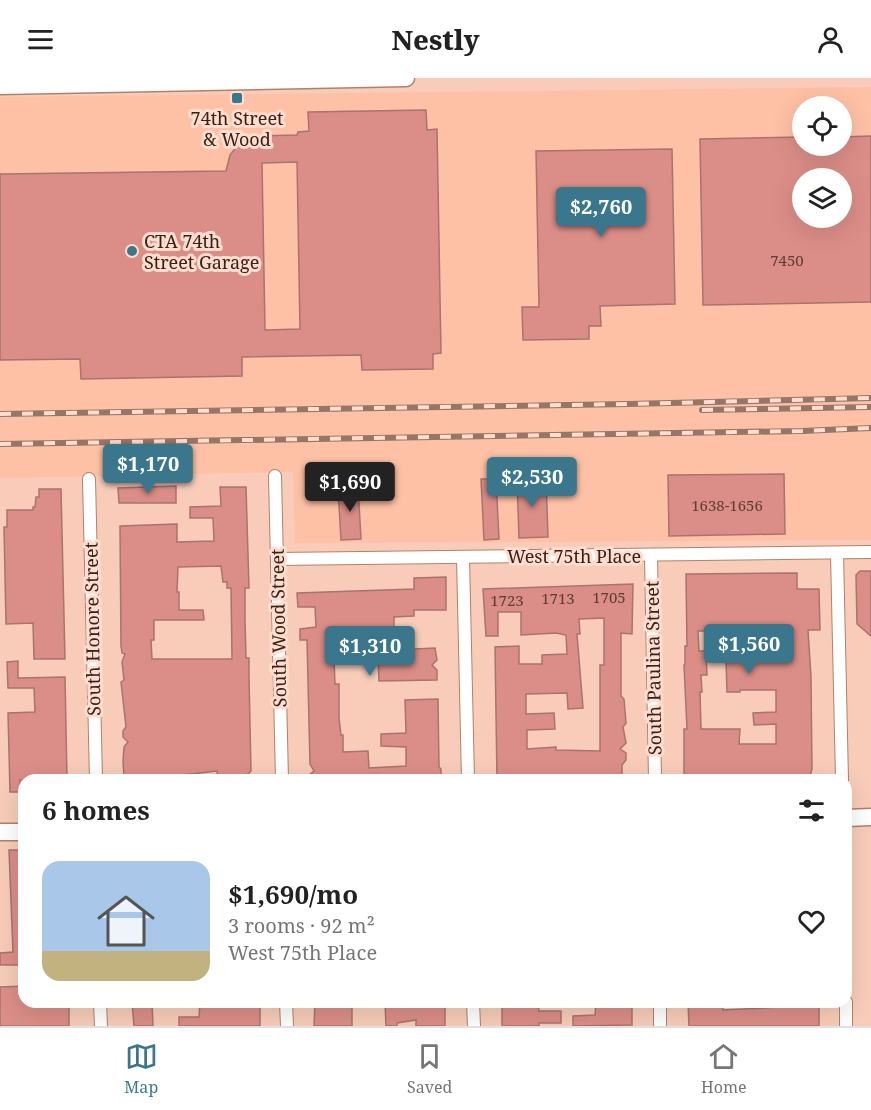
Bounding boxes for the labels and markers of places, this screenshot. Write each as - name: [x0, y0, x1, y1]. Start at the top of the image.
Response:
- marker: 74th Street & Wood: [230, 91, 244, 105]
- place label: 74th Street & Wood: [191, 106, 283, 151]
- pin: $2,760: [552, 187, 650, 238]
- place label: CTA 74th Street Garage: [144, 229, 259, 274]
- marker: CTA 74th Street Garage: [125, 244, 139, 258]
- pin: $1,170: [99, 444, 197, 495]
- pin: $2,530: [483, 457, 581, 508]
- pin: $1,690: [301, 462, 399, 513]
- pin: $1,560: [700, 624, 798, 675]
- pin: $1,310: [321, 626, 419, 677]

